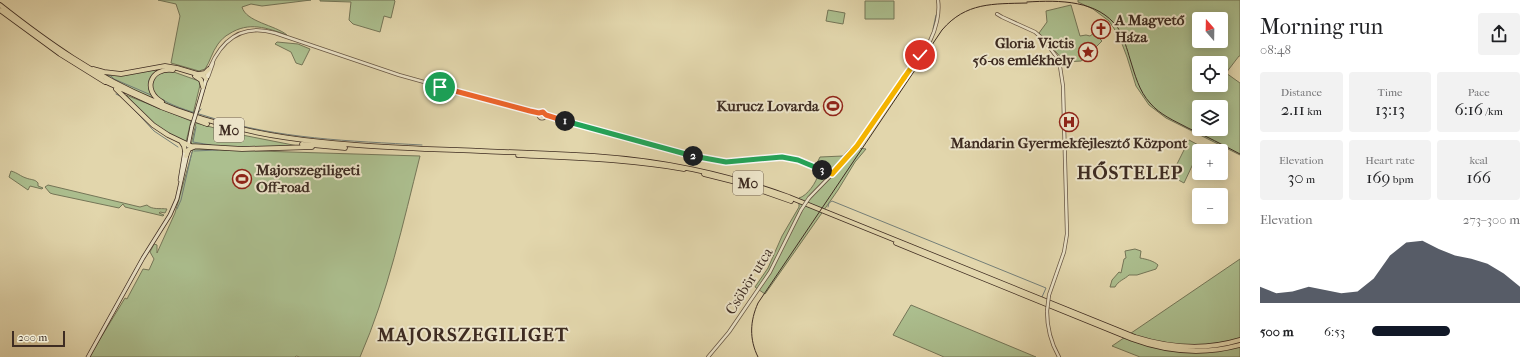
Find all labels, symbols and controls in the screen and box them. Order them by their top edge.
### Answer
place label: A Magvető Háza [1114,11,1185,46]
north arrow [1192,12,1228,48]
map controls [1192,12,1228,224]
button: share [1478,13,1520,55]
text: Morning run [1260,14,1383,40]
church icon: A Magvető Háza [1090,18,1112,40]
place label: Gloria Victis 56-os emlékhely [973,34,1075,69]
pin [903,38,937,72]
place icon: Gloria Victis 56-os emlékhely [1077,41,1099,63]
text: 08:48 [1260,42,1291,57]
icon: check [909,44,931,66]
button: locate [1192,56,1228,92]
pin [423,70,457,104]
icon: arrive [429,76,451,98]
text: Distance [1281,86,1322,99]
text: Time [1377,86,1402,99]
text: Pace [1468,86,1490,99]
sports icon: Kurucz Lovarda [822,95,844,117]
place label: Kurucz Lovarda [717,97,820,115]
text: 2.11 [1281,99,1305,119]
text: 13:13 [1375,99,1405,119]
text: 6:16 [1454,99,1483,119]
button: layers [1192,100,1228,136]
text: km [1305,105,1322,118]
text: /km [1483,105,1503,118]
pin: 1 [555,111,575,131]
hospital icon: Mandarin Gyermekfejlesztő Központ [1058,111,1080,133]
text: 1 [563,114,567,127]
road number: M0 [214,118,244,142]
place label: Mandarin Gyermekfejlesztő Központ [950,134,1188,152]
button: + [1192,144,1228,180]
pin: 2 [683,146,703,166]
text: 2 [690,149,696,162]
text: Elevation [1279,154,1324,167]
text: Heart rate [1365,154,1415,167]
text: kcal [1469,154,1488,167]
pin: 3 [812,160,832,180]
place label: Majorszegiligeti Off-road [255,161,361,196]
district label: HŐSTELEP [1077,161,1183,184]
text: 3 [820,163,824,176]
text: 30 [1287,167,1304,187]
text: 169 [1366,167,1390,187]
text: 166 [1466,167,1491,187]
sports icon: Majorszegiligeti Off-road [231,168,253,190]
road number: M0 [733,171,763,195]
text: m [1304,173,1315,186]
text: bpm [1390,173,1414,186]
button: − [1192,188,1228,224]
text: Elevation [1260,212,1313,227]
text: 273–300 m [1463,212,1520,227]
street label: Csöbör utca [721,243,777,318]
district label: MAJORSZEGILIGET [376,324,569,346]
text: 500 m [1260,324,1294,339]
text: 6:53 [1324,324,1345,339]
scale bar [12,329,65,348]
text: 200 m [18,331,47,344]

